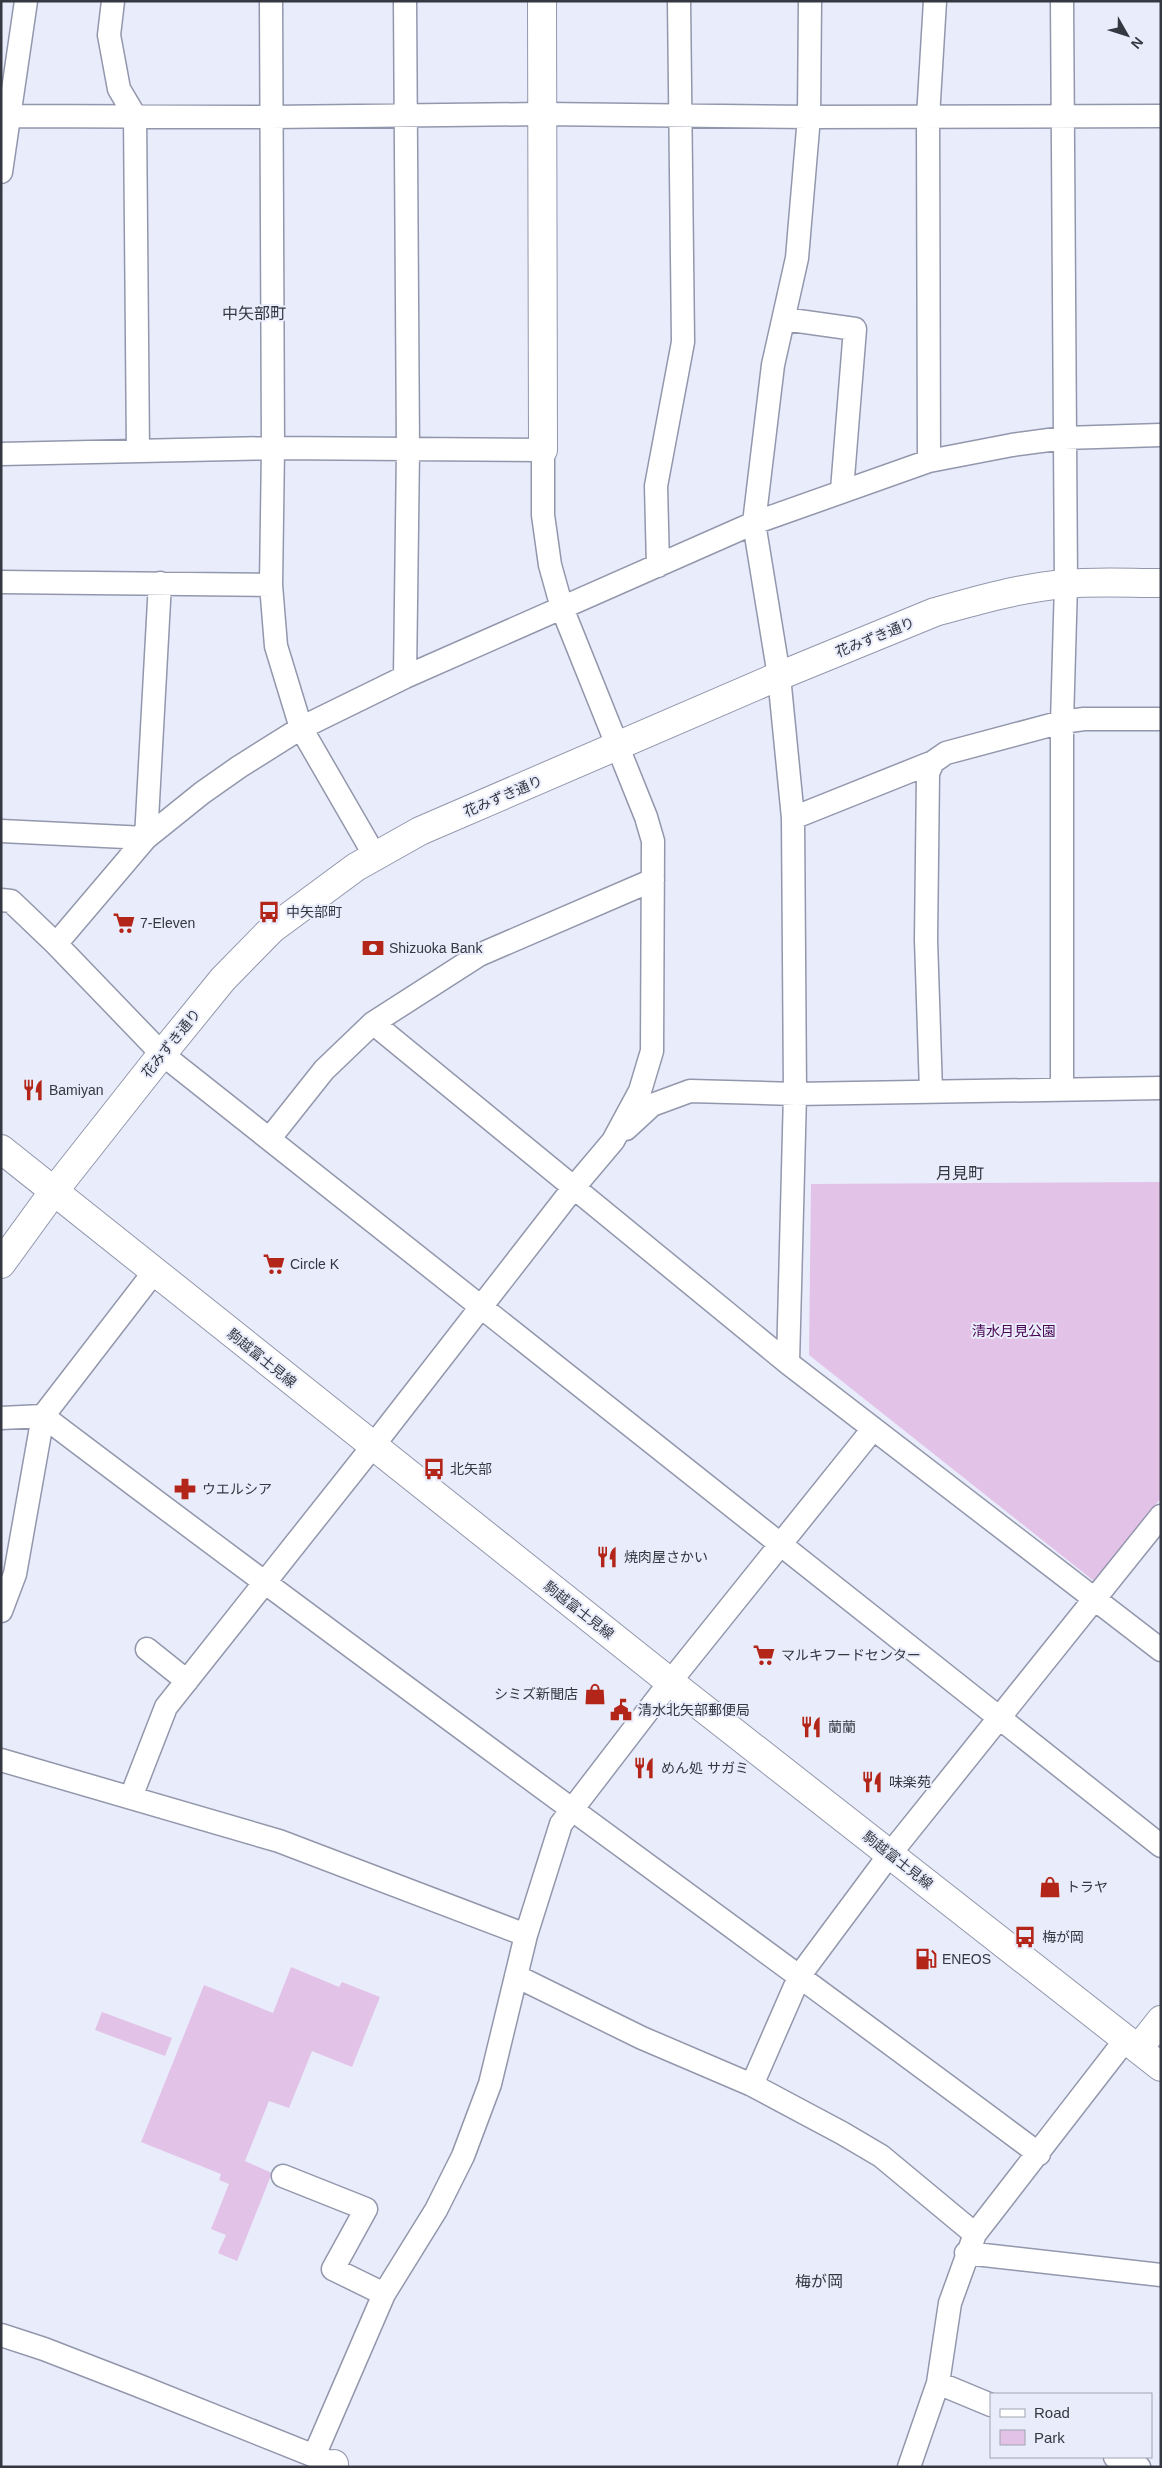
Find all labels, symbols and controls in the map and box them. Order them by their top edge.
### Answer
north arrow [1102,10,1152,60]
text: N [1128,34,1147,52]
district label: 中矢部町 [222,305,286,322]
street label: 花みずき通り [833,614,917,660]
street label: 花みずき通り [461,772,545,820]
bus stop icon: 中矢部町 [256,899,282,925]
place label: 中矢部町 [286,904,342,920]
supermarket icon: 7-Eleven [111,910,137,936]
place label: 7-Eleven [140,915,195,931]
bank icon: Shizuoka Bank [360,935,386,961]
place label: Shizuoka Bank [389,940,483,956]
street label: 花みずき通り [138,1005,204,1081]
restaurant icon: Bamiyan [20,1077,46,1103]
place label: Bamiyan [49,1082,103,1098]
district label: 月見町 [936,1165,984,1182]
supermarket icon: Circle K [261,1251,287,1277]
place label: Circle K [290,1256,340,1272]
park label: 清水月見公園 [972,1323,1056,1339]
street label: 駒越富士見線 [224,1325,300,1391]
bus stop icon: 北矢部 [421,1456,447,1482]
place label: 北矢部 [450,1461,492,1477]
pharmacy icon: ウエルシア [172,1476,198,1502]
place label: ウエルシア [202,1481,272,1497]
restaurant icon: 焼肉屋さかい [594,1544,620,1570]
place label: 焼肉屋さかい [624,1549,708,1565]
street label: 駒越富士見線 [541,1578,617,1642]
supermarket icon: マルキフードセンター [751,1642,777,1668]
place label: マルキフードセンター [781,1647,921,1663]
shop icon: シミズ新聞店 [582,1681,608,1707]
place label: シミズ新聞店 [494,1686,578,1702]
public building icon: 清水北矢部郵便局 [608,1697,634,1723]
place label: 清水北矢部郵便局 [638,1702,750,1718]
restaurant icon: 蘭蘭 [798,1714,824,1740]
place label: 蘭蘭 [828,1719,856,1735]
restaurant icon: めん処 サガミ [631,1755,657,1781]
place label: めん処 サガミ [661,1760,749,1776]
restaurant icon: 味楽苑 [859,1769,885,1795]
place label: 味楽苑 [889,1774,931,1790]
street label: 駒越富士見線 [860,1828,936,1892]
shop icon: トラヤ [1037,1874,1063,1900]
place label: トラヤ [1066,1879,1108,1895]
bus stop icon: 梅が岡 [1012,1924,1038,1950]
place label: 梅が岡 [1042,1929,1084,1945]
fuel station icon: ENEOS [913,1946,939,1972]
place label: ENEOS [942,1951,991,1967]
district label: 梅が岡 [795,2273,843,2290]
legend [990,2393,1152,2458]
text: Road [1034,2404,1070,2421]
text: Park [1034,2429,1065,2446]

